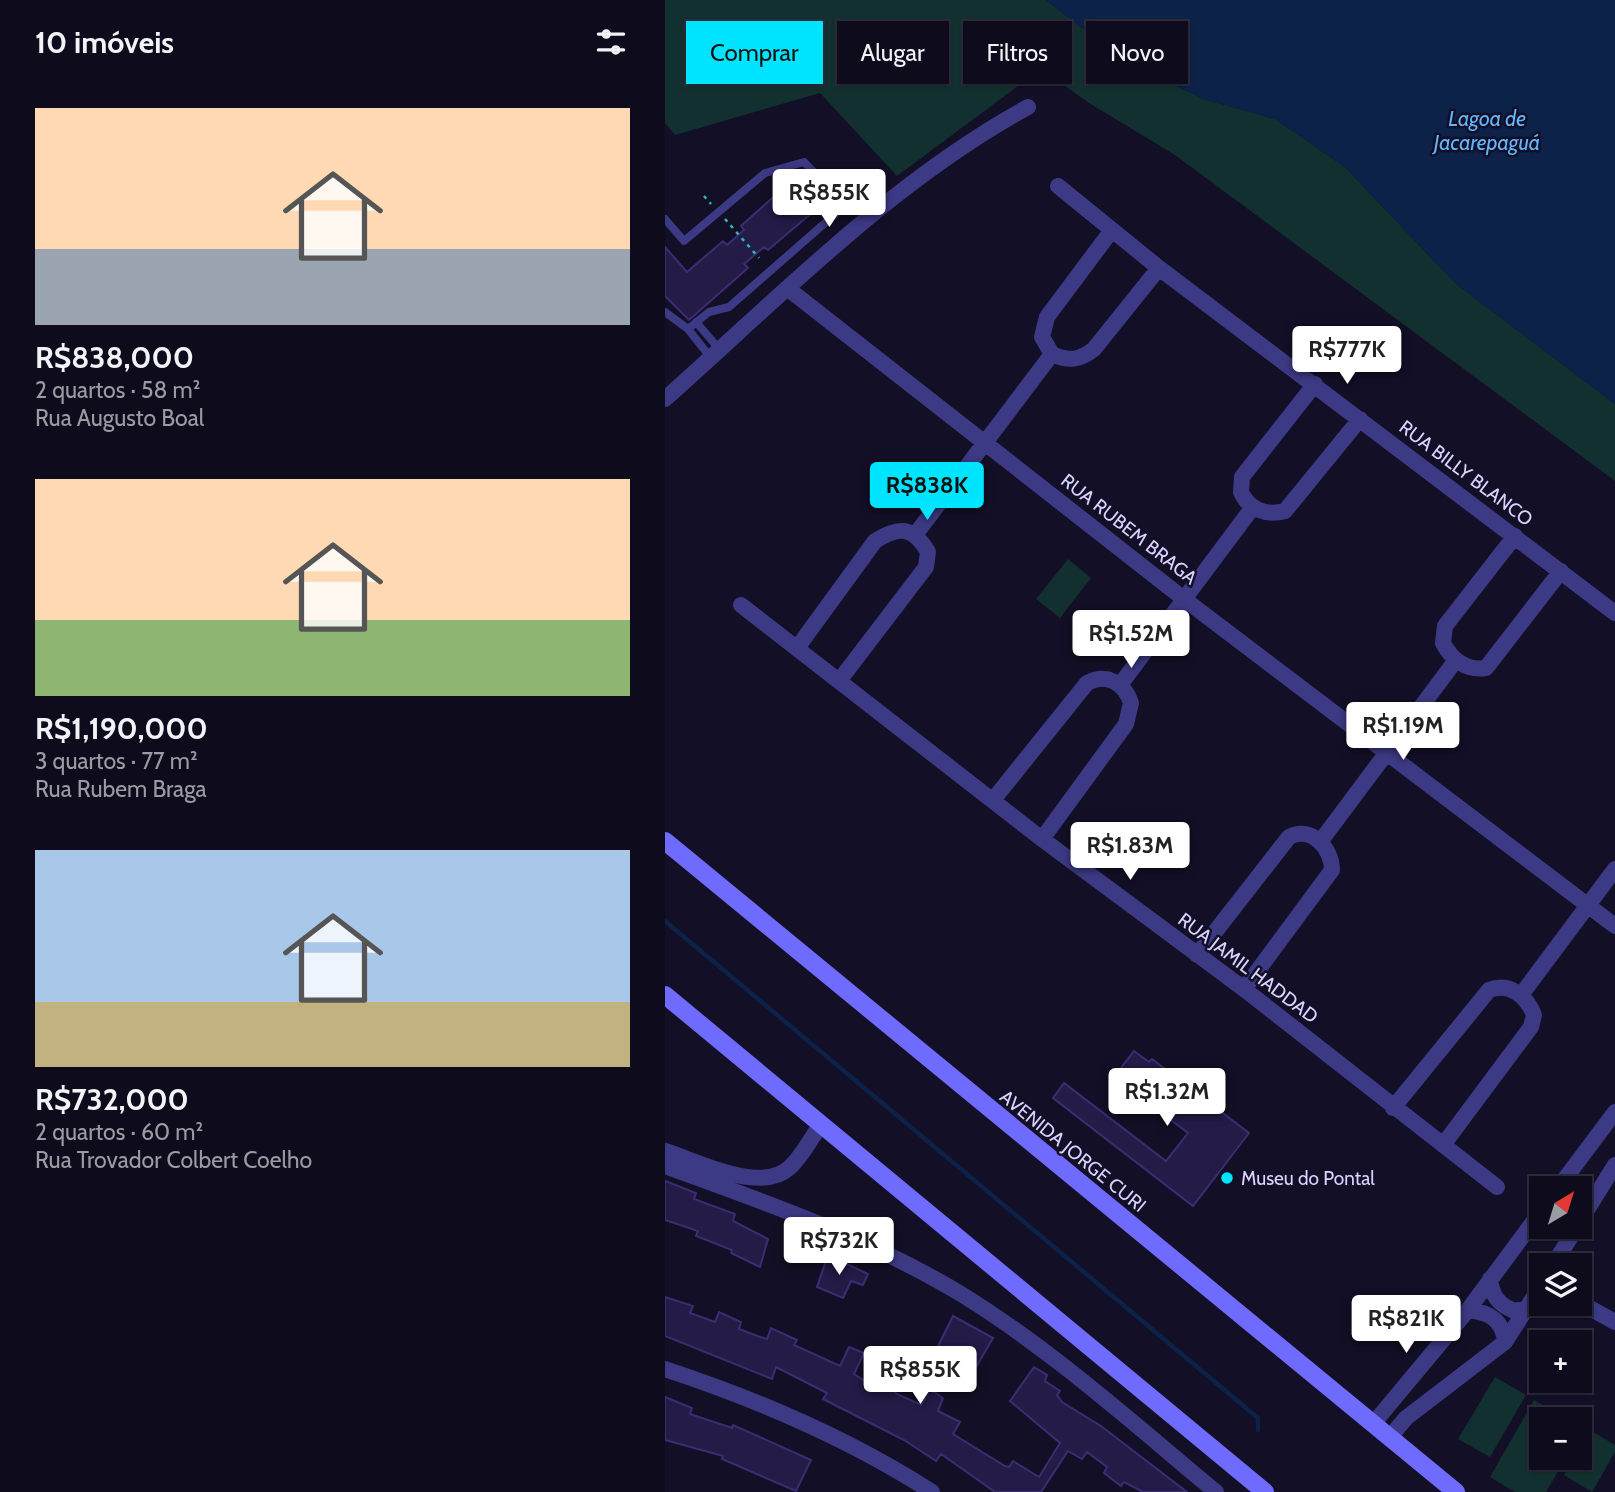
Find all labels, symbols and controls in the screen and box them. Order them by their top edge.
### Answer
chip: Comprar [686,21,823,84]
chip: Alugar [837,21,949,84]
chip: Filtros [963,21,1072,84]
chip: Novo [1086,21,1188,84]
icon: filters [592,23,630,61]
text: 10 imóveis [35,24,174,61]
water label: Lagoa de Jacarepaguá [1432,106,1540,155]
icon: home [270,153,396,279]
pin: R$855K [772,170,886,229]
text: R$855K [789,178,869,206]
pin: R$777K [1290,326,1404,386]
text: R$777K [1308,335,1386,363]
text: R$838,000 [35,339,194,376]
text: 2 quartos · 58 m² [35,376,200,404]
text: Rua Augusto Boal [35,404,204,432]
street label: RUA BILLY BLANCO [1395,415,1537,531]
pin: R$838K [870,462,984,522]
street label: RUA RUBEM BRAGA [1056,469,1202,589]
text: R$838K [886,471,968,499]
icon: home [270,524,396,650]
pin: R$1.52M [1066,610,1196,670]
text: R$1.52M [1088,619,1174,647]
pin: R$1.19M [1338,702,1468,762]
text: R$1,190,000 [35,710,208,747]
text: R$1.19M [1362,711,1444,739]
text: 3 quartos · 77 m² [35,747,198,775]
text: Rua Rubem Braga [35,775,207,803]
pin: R$1.83M [1065,822,1195,882]
text: R$1.83M [1087,831,1173,859]
icon: home [270,895,396,1021]
street label: RUA JAMIL HADDAD [1173,908,1323,1028]
pin: R$1.32M [1102,1068,1232,1128]
text: R$1.32M [1124,1077,1210,1105]
text: R$732,000 [35,1081,189,1118]
street label: AVENIDA JORGE CURI [995,1085,1151,1217]
text: 2 quartos · 60 m² [35,1118,203,1146]
text: Rua Trovador Colbert Coelho [35,1146,312,1174]
place label: Museu do Pontal [1241,1167,1375,1190]
marker: Museu do Pontal [1219,1170,1235,1186]
north arrow [1529,1176,1593,1239]
map controls [1529,1176,1592,1470]
pin: R$732K [782,1218,896,1277]
text: R$732K [800,1226,878,1254]
button: layers [1529,1253,1592,1316]
pin: R$821K [1349,1296,1463,1355]
text: R$821K [1368,1304,1444,1332]
button: + [1529,1330,1592,1393]
pin: R$855K [863,1346,977,1406]
text: R$855K [880,1355,960,1383]
button: − [1529,1407,1592,1470]

